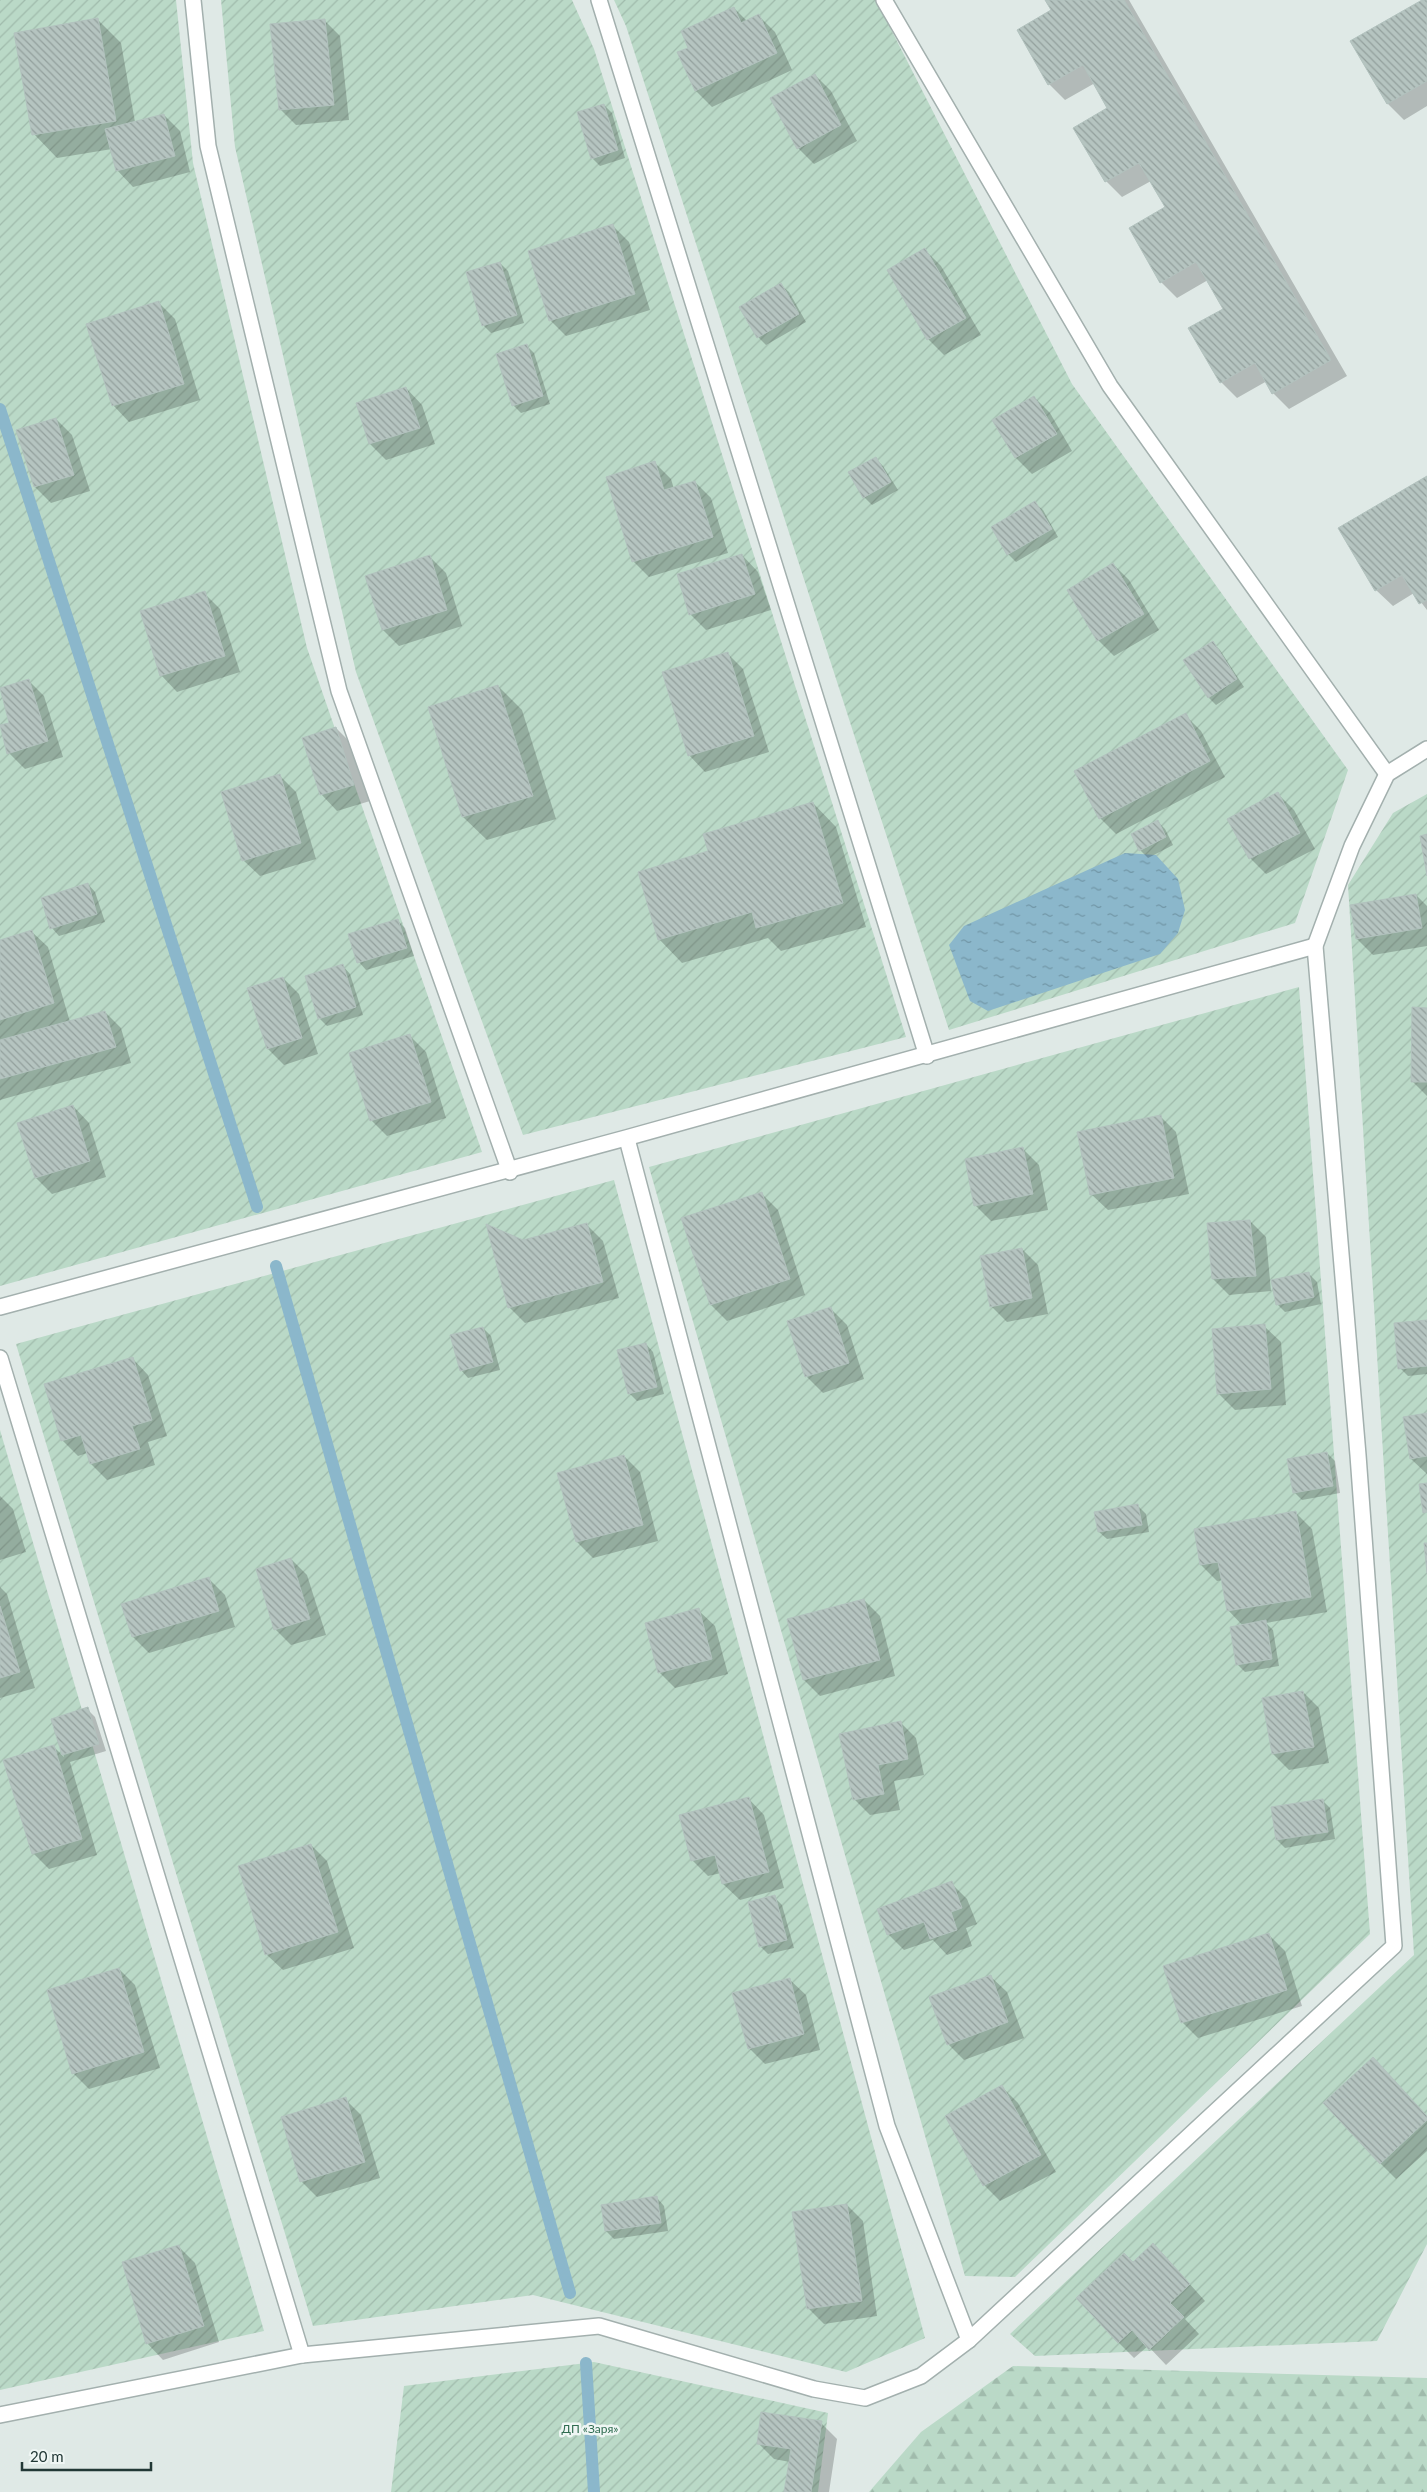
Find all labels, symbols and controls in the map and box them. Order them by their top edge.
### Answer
park label: ДП «Заря» [562,2421,619,2436]
scale bar [22,2440,151,2472]
text: 20 m [30,2447,64,2465]

